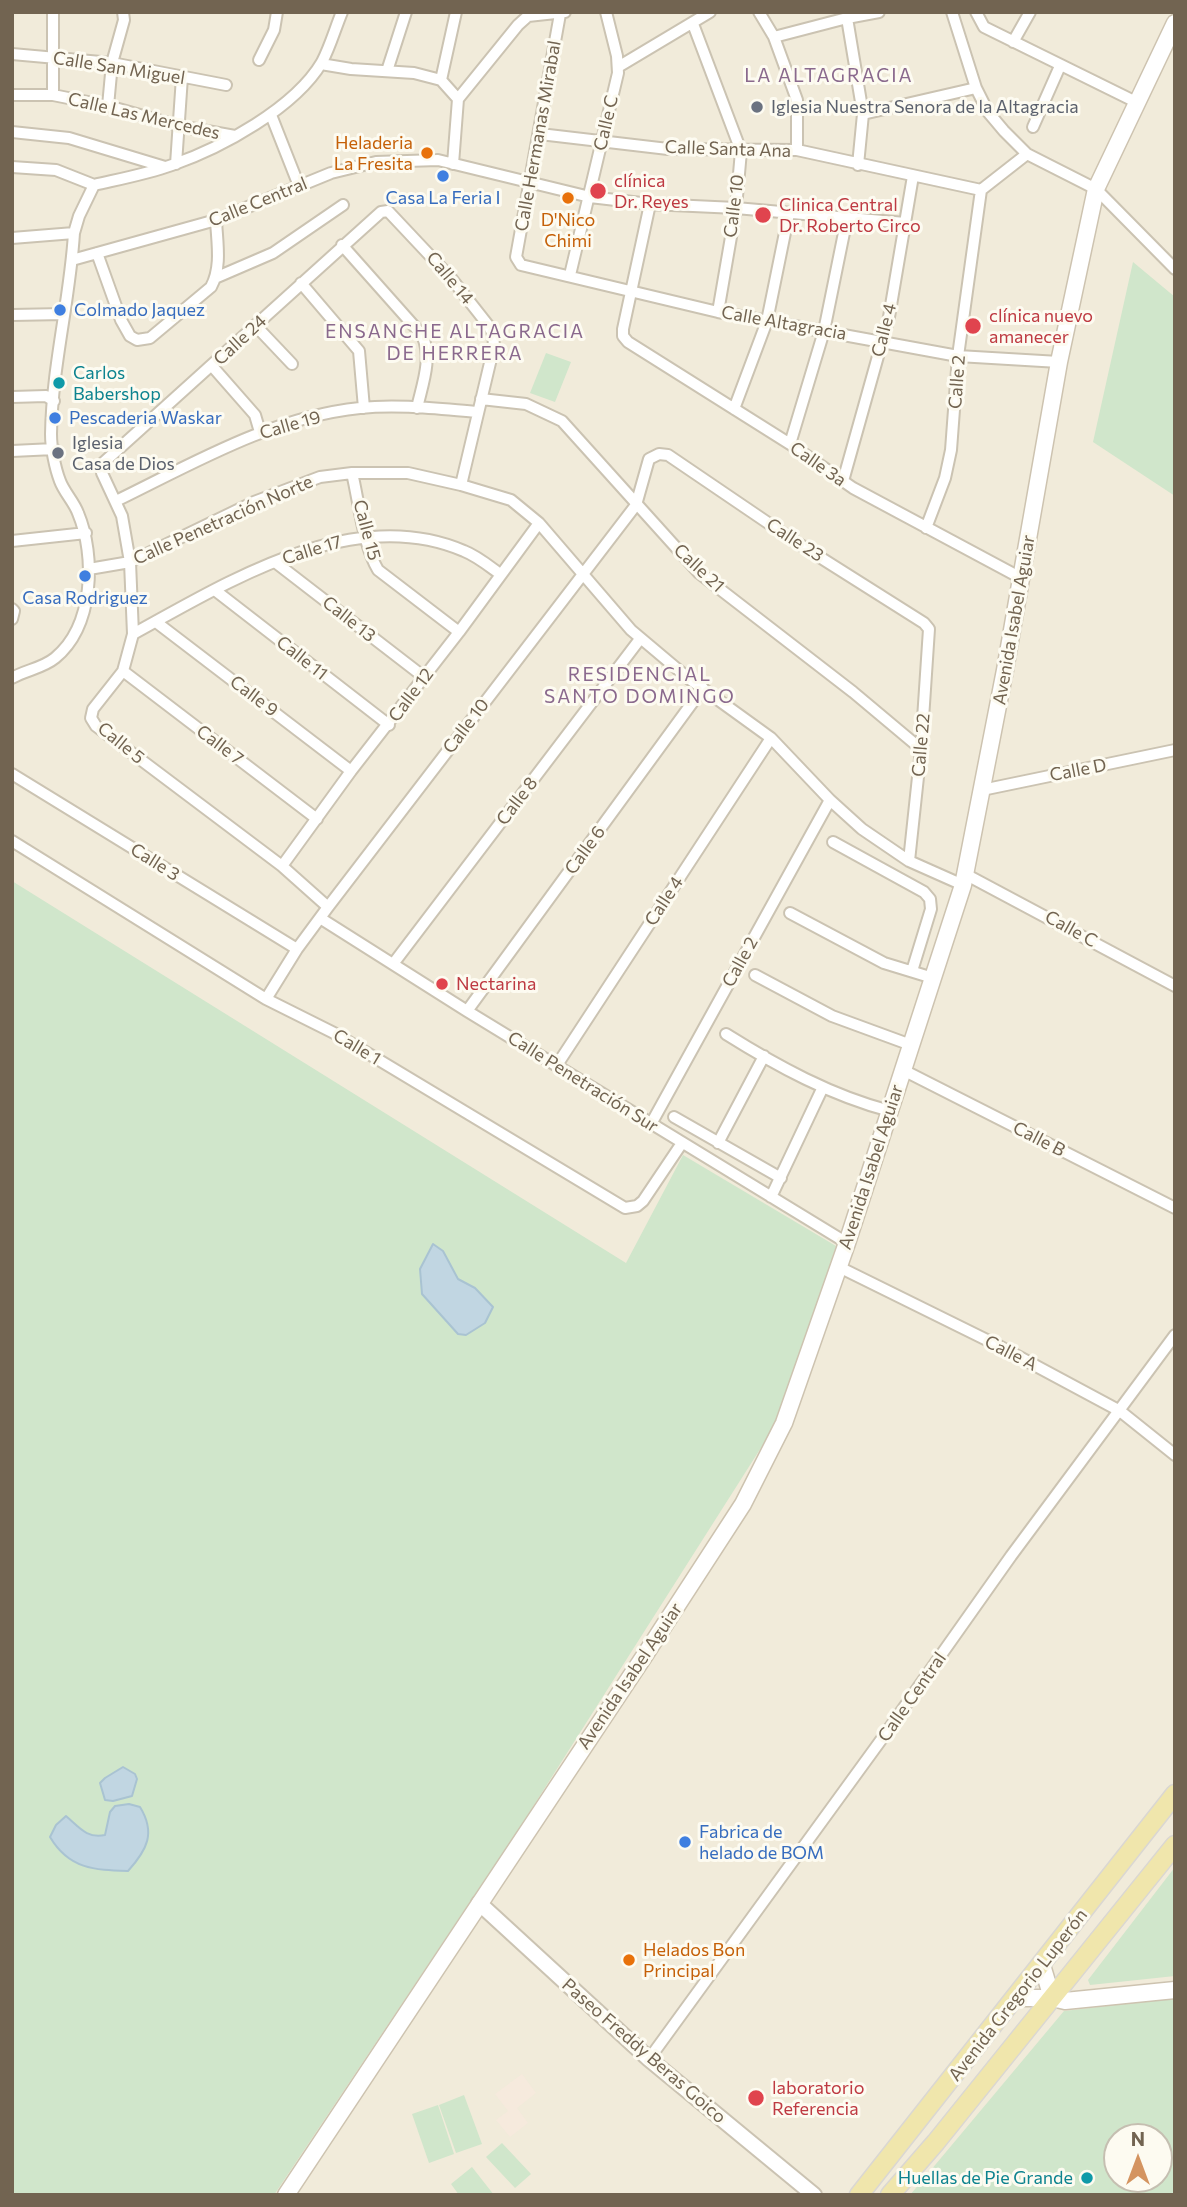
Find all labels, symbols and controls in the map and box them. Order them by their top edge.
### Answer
street label: Calle Hermanas Mirabal [511,39,565,233]
street label: Calle San Miguel [51,47,187,89]
district label: LA ALTAGRACIA [746,65,912,87]
street label: Calle Las Mercedes [66,88,222,144]
street label: Calle C [589,93,623,153]
place label: Iglesia Nuestra Senora de la Altagracia [771,96,1079,118]
marker: Iglesia Nuestra Senora de la Altagracia [749,99,765,115]
place label: Heladeria La Fresita [334,132,413,174]
street label: Calle Santa Ana [664,136,792,162]
marker: Heladeria La Fresita [419,145,435,161]
marker: Casa La Feria I [435,168,451,184]
place label: clínica Dr. Reyes [614,170,689,212]
street label: Calle Central [206,172,310,232]
street label: Calle 10 [719,173,749,239]
marker: clínica Dr. Reyes [588,181,608,201]
place label: Casa La Feria I [385,187,501,209]
marker: D'Nico Chimi [560,190,576,206]
place label: Clinica Central Dr. Roberto Circo [779,194,921,236]
marker: Clinica Central Dr. Roberto Circo [753,205,773,225]
place label: D'Nico Chimi [541,209,595,252]
street label: Calle 14 [422,247,478,309]
place label: Colmado Jaquez [74,299,205,321]
street label: Calle Altagracia [720,301,848,345]
street label: Calle 4 [867,301,901,359]
marker: Colmado Jaquez [52,302,68,318]
place label: clínica nuevo amanecer [989,305,1093,348]
street label: Calle 24 [209,310,271,370]
marker: clínica nuevo amanecer [963,316,983,336]
district label: ENSANCHE ALTAGRACIA DE HERRERA [327,321,583,365]
street label: Calle 2 [944,354,970,410]
place label: Carlos Babershop [73,362,161,404]
marker: Carlos Babershop [51,375,67,391]
street label: Calle 19 [257,406,323,444]
place label: Pescaderia Waskar [69,407,222,429]
marker: Pescaderia Waskar [47,410,63,426]
place label: Iglesia Casa de Dios [72,432,175,474]
street label: Calle 3a [786,437,850,491]
marker: Iglesia Casa de Dios [50,445,66,461]
street label: Calle Penetración Norte [130,471,316,569]
street label: Calle 15 [349,497,385,563]
street label: Calle 23 [762,513,828,567]
street label: Calle 17 [280,531,344,569]
street label: Avenida Isabel Aguiar [988,533,1040,707]
street label: Calle 21 [669,539,729,597]
marker: Casa Rodriguez [77,568,93,584]
place label: Casa Rodriguez [22,587,148,609]
street label: Calle 13 [318,591,380,647]
street label: Calle 11 [272,631,332,685]
street label: Calle 12 [384,664,438,726]
district label: RESIDENCIAL SANTO DOMINGO [546,664,734,708]
street label: Calle 9 [226,671,282,721]
street label: Calle 10 [438,694,494,758]
street label: Calle 22 [907,712,935,778]
street label: Calle 5 [93,718,149,768]
street label: Calle 7 [192,720,248,770]
street label: Calle D [1048,754,1108,786]
street label: Calle 8 [492,773,542,829]
street label: Calle 6 [560,822,610,878]
street label: Calle 3 [126,839,184,885]
street label: Calle 4 [640,872,688,930]
street label: Calle C [1041,906,1101,952]
street label: Calle 2 [718,933,762,991]
place label: Nectarina [456,973,536,995]
marker: Nectarina [434,976,450,992]
street label: Calle 1 [329,1024,385,1070]
street label: Calle Penetración Sur [504,1027,662,1137]
street label: Avenida Isabel Aguiar [834,1082,908,1252]
street label: Calle B [1009,1117,1069,1161]
street label: Calle A [981,1331,1041,1375]
street label: Avenida Isabel Aguiar [573,1599,687,1753]
street label: Calle Central [873,1648,951,1746]
place label: Fabrica de helado de BOM [699,1821,824,1864]
marker: Fabrica de helado de BOM [677,1834,693,1850]
street label: Avenida Gregorio Luperón [944,1905,1092,2085]
place label: Helados Bon Principal [643,1939,745,1982]
marker: Helados Bon Principal [621,1952,637,1968]
street label: Paseo Freddy Beras Goico [558,1974,730,2128]
place label: laboratorio Referencia [772,2077,864,2120]
marker: laboratorio Referencia [746,2088,766,2108]
north arrow [1103,2123,1173,2193]
text: N [1131,2127,1145,2150]
place label: Huellas de Pie Grande [898,2167,1073,2189]
marker: Huellas de Pie Grande [1079,2170,1095,2186]

